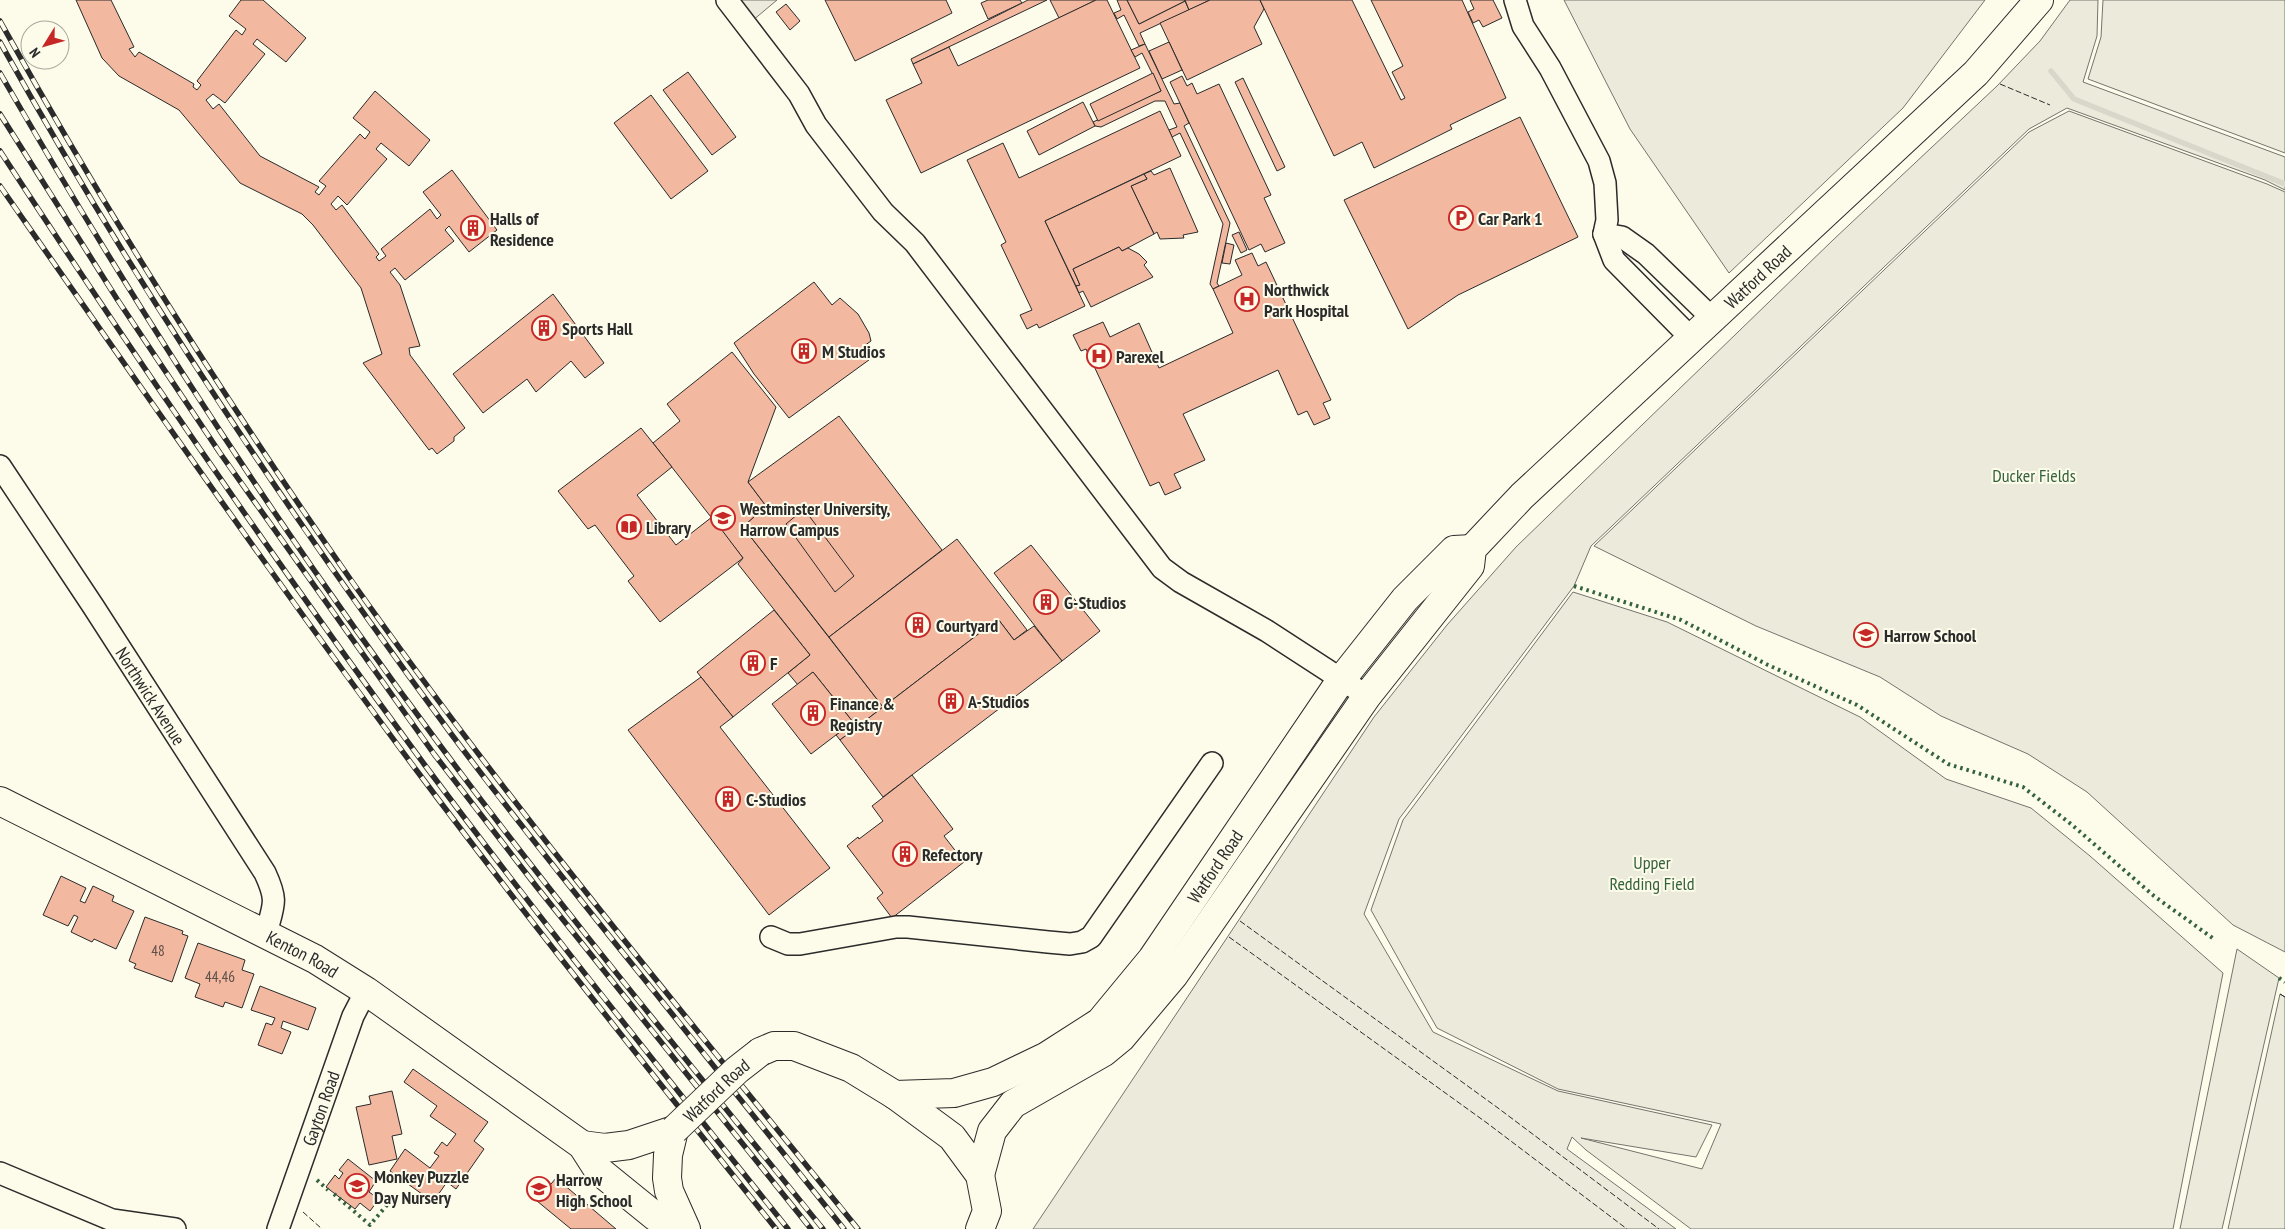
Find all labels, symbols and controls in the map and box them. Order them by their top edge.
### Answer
north arrow [20,20,70,70]
text: N [25,44,44,61]
parking icon: Car Park 1 [1448,205,1474,231]
place label: Halls of Residence [490,207,554,251]
place label: Car Park 1 [1478,207,1543,230]
building icon: Halls of Residence [460,215,486,241]
street label: Watford Road [1719,240,1796,313]
place label: Northwick Park Hospital [1264,278,1349,322]
hospital icon: Northwick Park Hospital [1234,286,1260,312]
building icon: Sports Hall [531,315,557,341]
place label: Sports Hall [562,317,633,340]
building icon: M Studios [791,338,817,364]
place label: M Studios [822,340,885,363]
hospital icon: Parexel [1086,343,1112,369]
place label: Parexel [1116,345,1165,368]
park label: Ducker Fields [1992,464,2076,487]
place label: Westminster University, Harrow Campus [739,497,890,541]
school or university icon: Westminster University, Harrow Campus [710,505,736,531]
library icon: Library [616,514,642,540]
place label: Library [646,516,692,539]
building icon: G-Studios [1033,589,1059,615]
place label: G-Studios [1064,591,1126,614]
building icon: Courtyard [905,612,931,638]
place label: Courtyard [936,614,998,637]
school or university icon: Harrow School [1853,622,1879,648]
place label: Harrow School [1884,624,1977,647]
street label: Northwick Avenue [111,643,191,749]
building icon: F [740,650,766,676]
place label: F [770,652,778,675]
building icon: A-Studios [938,688,964,714]
place label: A-Studios [967,690,1029,713]
place label: Finance & Registry [830,692,895,736]
building icon: Finance & Registry [800,700,826,726]
building icon: C-Studios [715,786,741,812]
place label: C-Studios [746,788,806,811]
street label: Watford Road [1182,826,1248,907]
building icon: Refectory [892,841,918,867]
place label: Refectory [922,843,983,866]
park label: Upper Redding Field [1609,851,1695,895]
street label: Kenton Road [263,925,343,983]
house number: 48 [151,941,165,960]
house number: 44,46 [205,967,235,986]
street label: Watford Road [678,1053,754,1127]
street label: Gayton Road [297,1068,344,1149]
place label: Monkey Puzzle Day Nursery [374,1165,469,1209]
place label: Harrow High School [556,1168,633,1212]
school or university icon: Monkey Puzzle Day Nursery [344,1173,370,1199]
school or university icon: Harrow High School [526,1176,552,1202]

